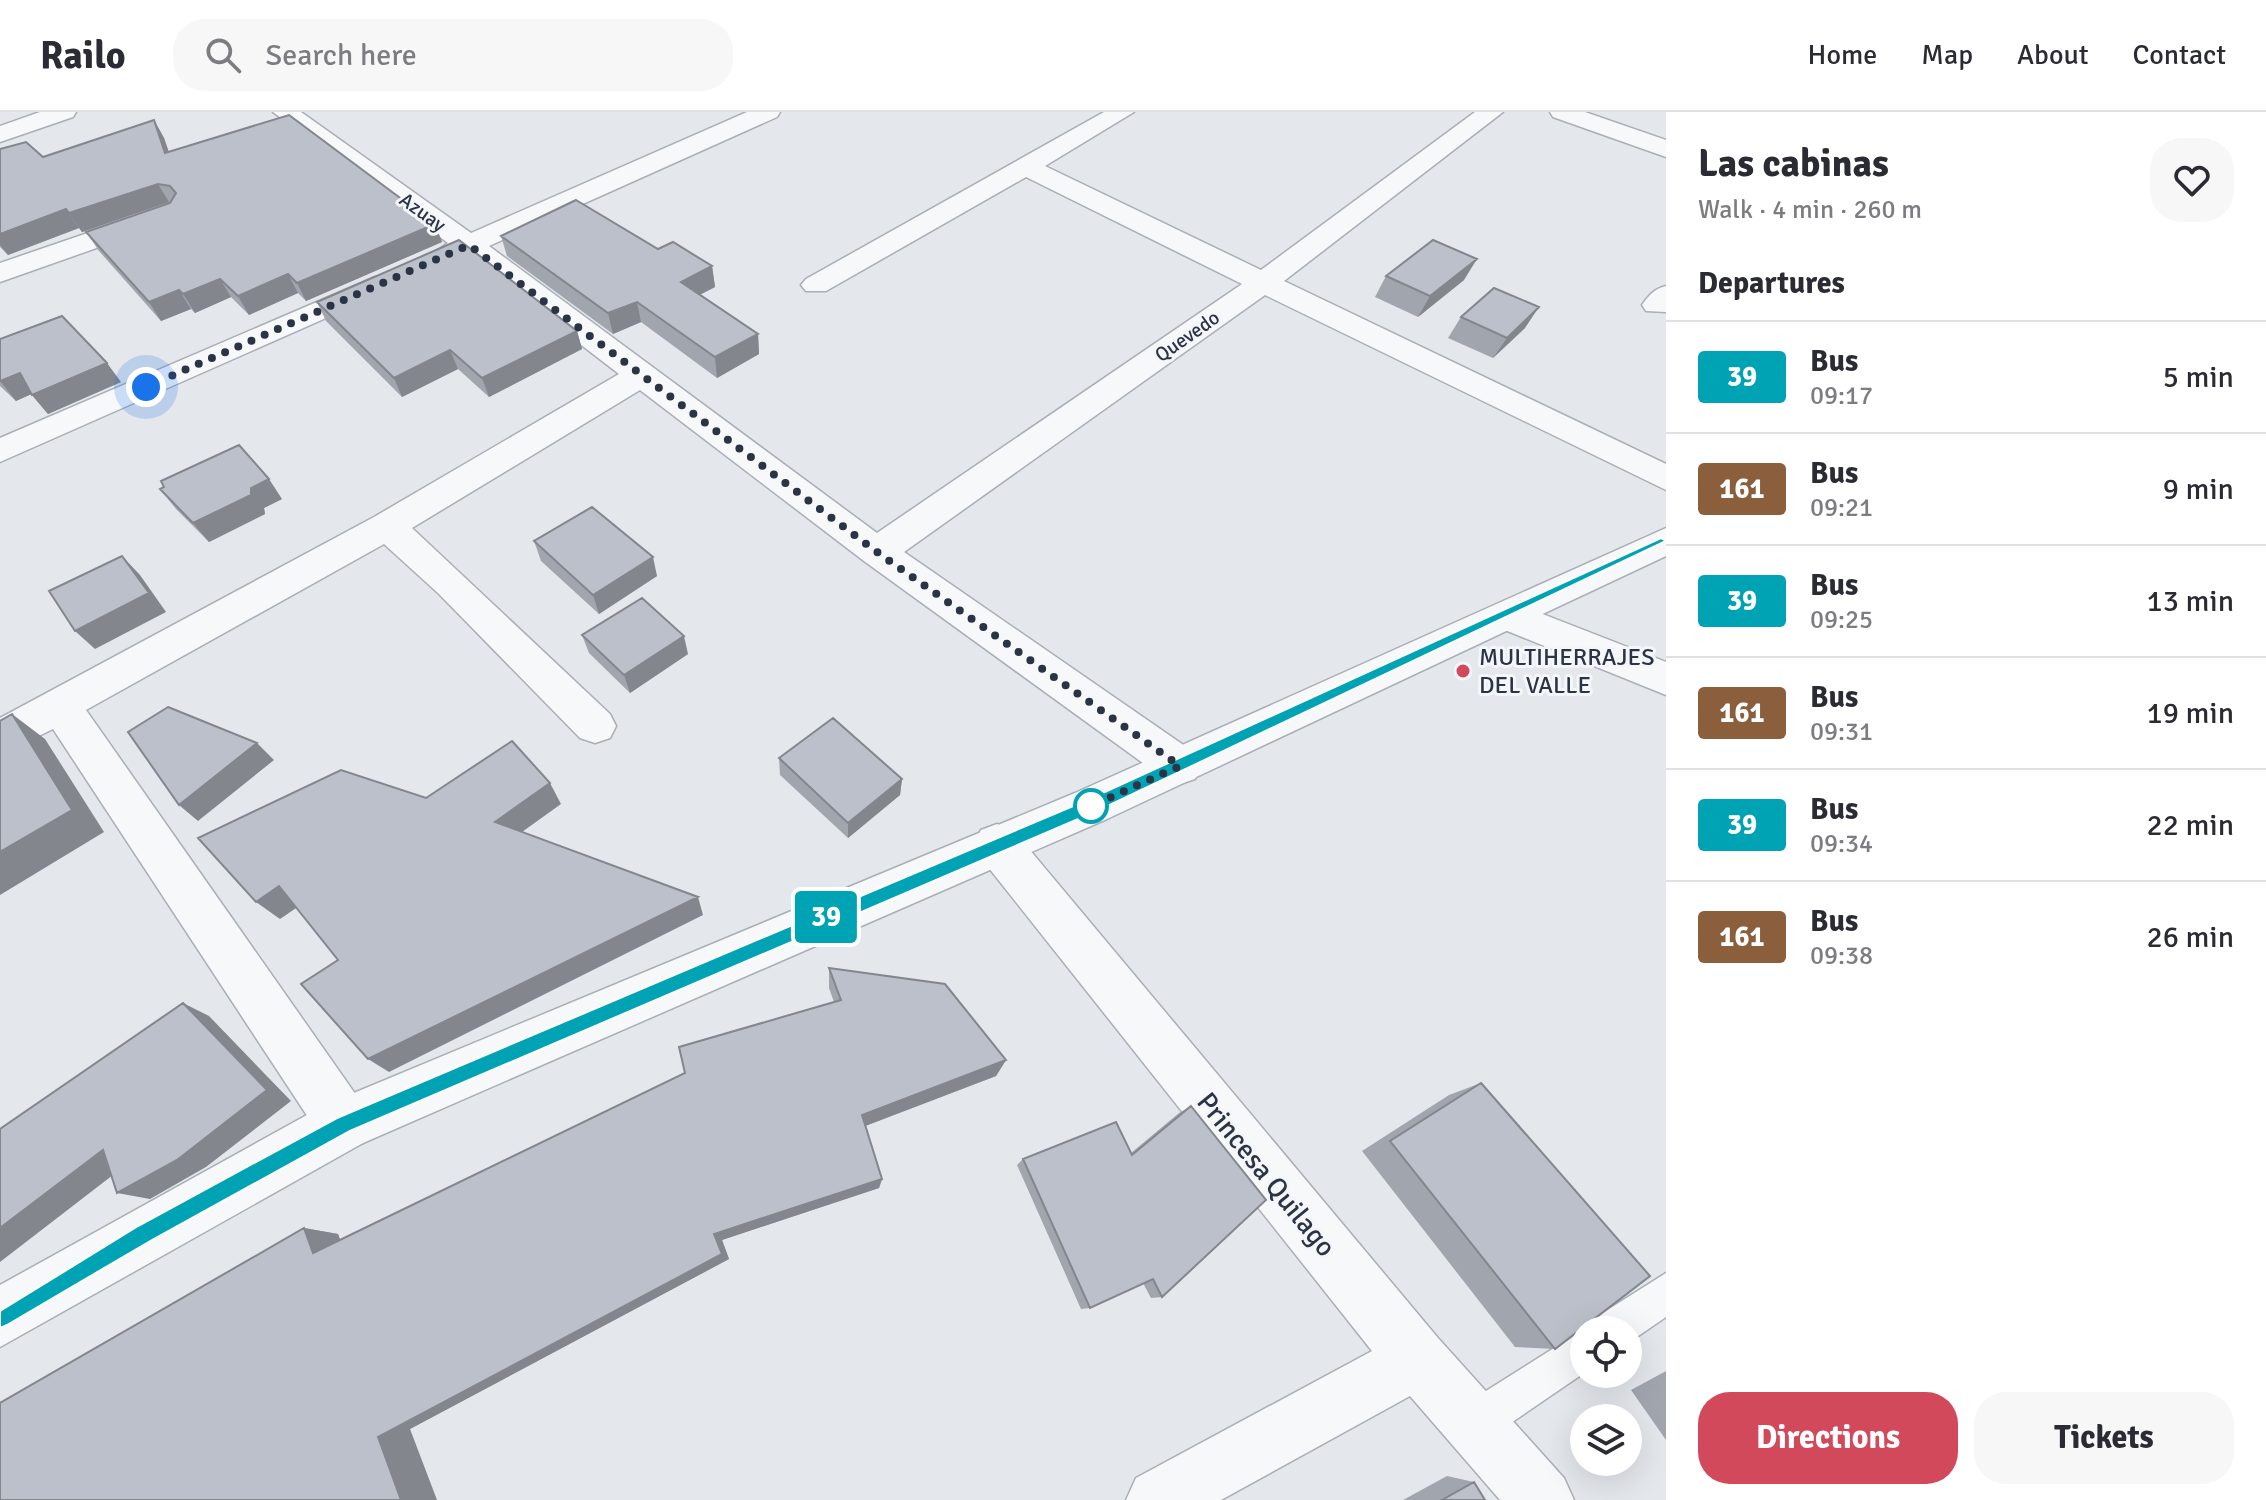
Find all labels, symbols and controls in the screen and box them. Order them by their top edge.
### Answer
search box [173,19,733,91]
text: Railo [40,32,125,79]
icon: search [201,33,245,77]
text: Search here [265,37,417,74]
text: Home [1808,38,1877,72]
text: Map [1921,38,1973,72]
text: About [2017,38,2089,72]
text: Contact [2133,38,2226,72]
button: heart [2150,138,2234,222]
text: Las cabinas [1698,140,1889,187]
street label: Azuay [395,187,451,238]
text: Walk · 4 min · 260 m [1698,194,1922,226]
text: Departures [1698,265,1845,302]
street label: Quevedo [1150,305,1225,368]
text: Bus [1810,343,1858,380]
text: 5 min [2163,359,2234,396]
text: 39 [1727,360,1757,394]
your location [126,367,166,407]
text: 09:17 [1810,380,1873,412]
text: Bus [1810,455,1858,492]
text: 9 min [2163,471,2234,508]
text: 161 [1719,472,1765,506]
text: 09:21 [1810,492,1873,524]
text: Bus [1810,567,1858,604]
text: 13 min [2147,583,2234,620]
text: 39 [1727,584,1757,618]
text: 09:25 [1810,604,1873,636]
place label: MULTIHERRAJES DEL VALLE [1479,642,1655,700]
marker: MULTIHERRAJES DEL VALLE [1454,662,1472,680]
text: Bus [1810,679,1858,716]
text: 19 min [2147,695,2234,732]
text: 161 [1719,696,1765,730]
text: 09:31 [1810,716,1873,748]
unlabelled marker [1074,789,1108,823]
text: Bus [1810,791,1858,828]
text: 22 min [2147,807,2234,844]
text: 39 [1727,808,1757,842]
text: 09:34 [1810,828,1873,860]
line badge: 39 [790,891,862,943]
text: 39 [811,900,841,934]
text: Bus [1810,903,1858,940]
text: 26 min [2147,919,2234,956]
text: 161 [1719,920,1765,954]
text: 09:38 [1810,940,1873,972]
street label: Princesa Quilago [1190,1086,1343,1264]
map controls [1570,1316,1642,1476]
button: locate [1570,1316,1642,1388]
button: Directions [1698,1392,1958,1484]
button: Tickets [1974,1392,2234,1484]
button: layers [1570,1404,1642,1476]

